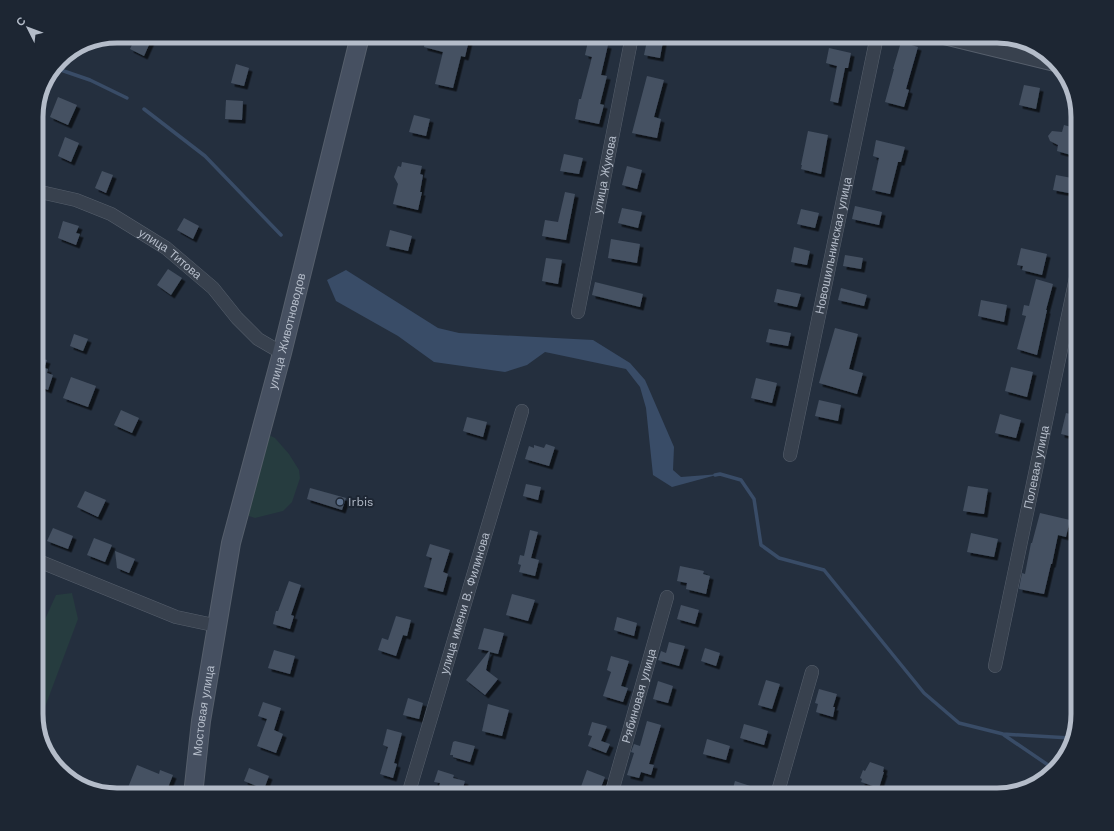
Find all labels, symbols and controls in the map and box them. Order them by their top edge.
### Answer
north arrow [8,8,48,48]
text: С [13,14,28,29]
street label: улица Жукова [590,134,619,215]
street label: Новошильнинская улица [812,175,855,315]
street label: улица Титова [136,226,205,282]
street label: улица Животноводов [266,272,308,391]
street label: Полевая улица [1021,424,1052,510]
place label: Irbis [348,495,373,509]
marker: Irbis [335,497,345,507]
street label: улица имени В. Филинова [437,530,493,676]
street label: Рябиновая улица [619,647,659,745]
street label: Мостовая улица [190,664,217,757]

